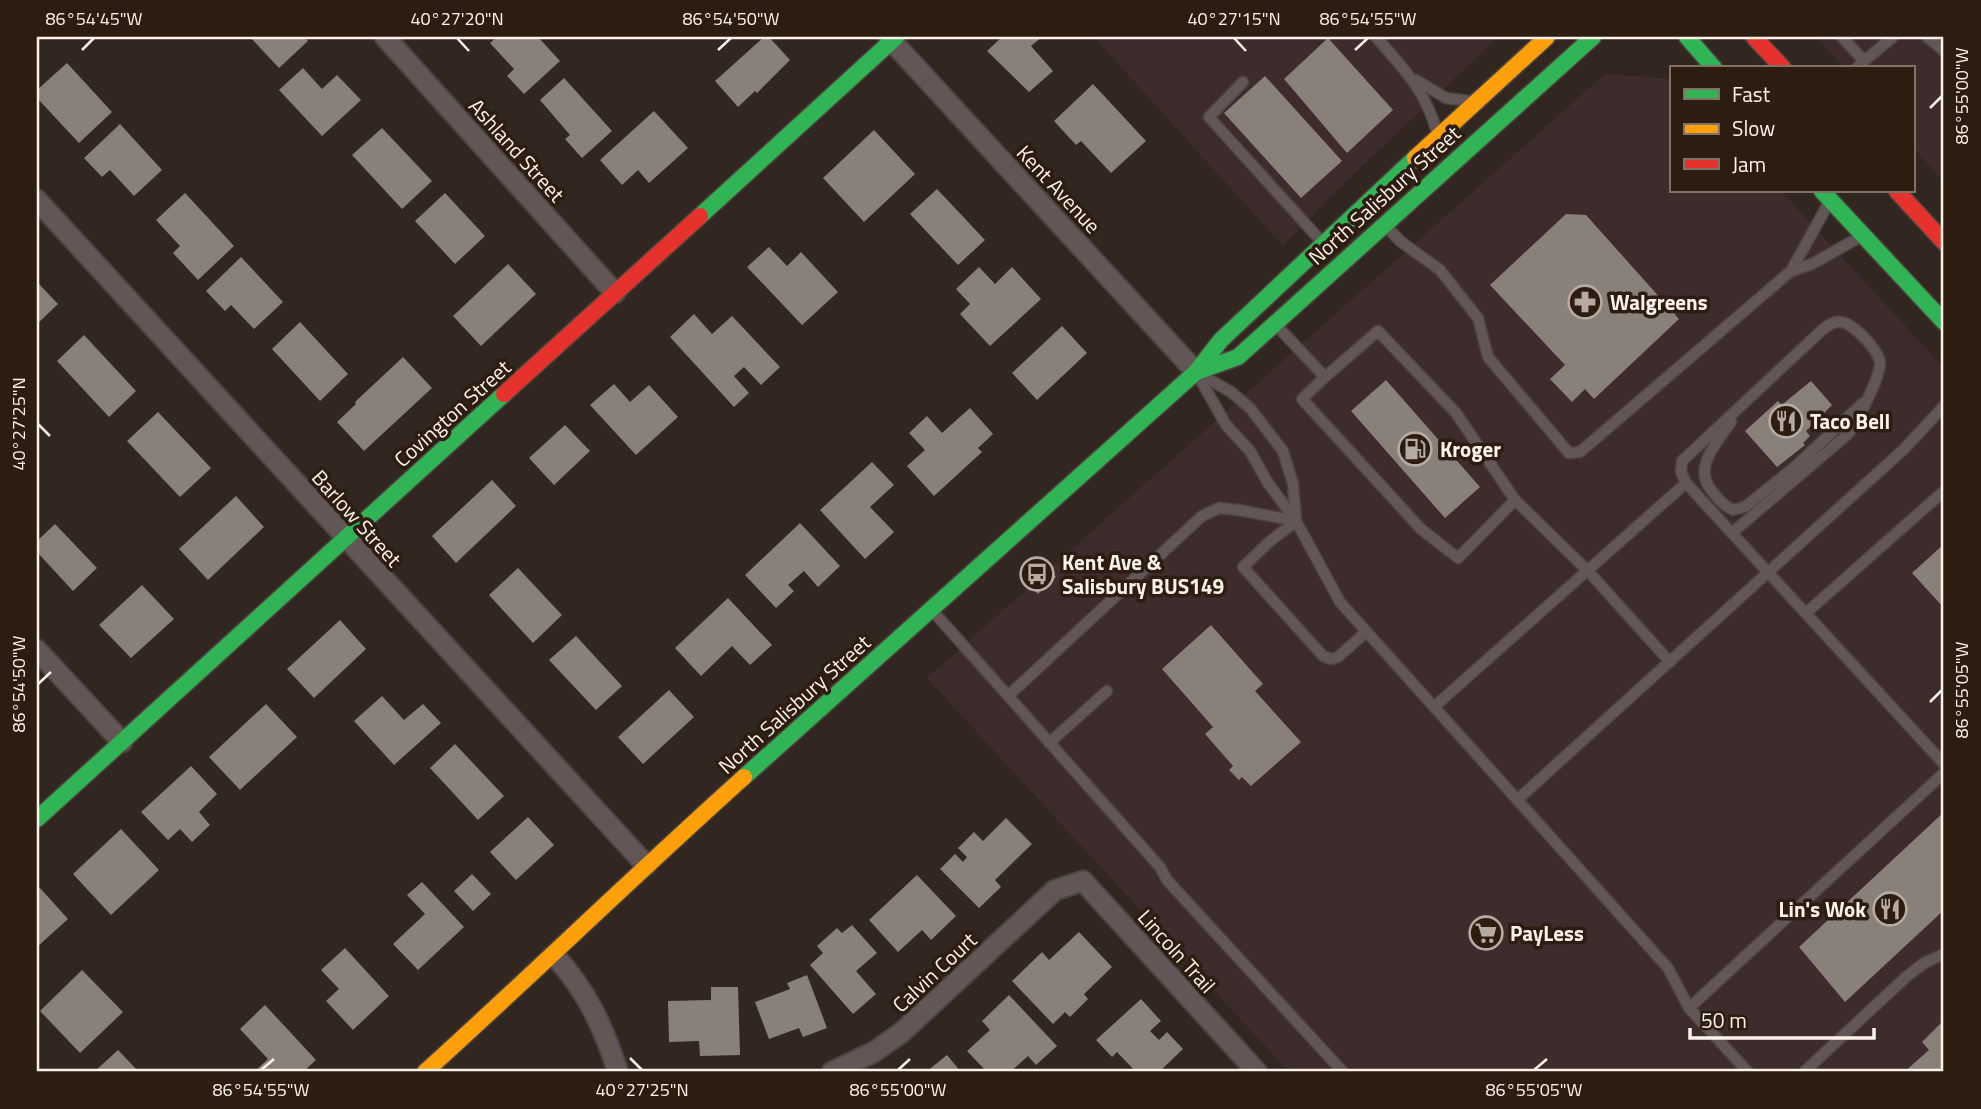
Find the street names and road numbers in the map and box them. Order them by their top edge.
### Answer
street label: Ashland Street [462,91,573,210]
street label: North Salisbury Street [1301,117,1468,272]
street label: Kent Avenue [1009,137,1109,241]
street label: Covington Street [387,351,518,474]
street label: Barlow Street [305,462,410,574]
street label: North Salisbury Street [711,626,878,781]
street label: Lincoln Trail [1131,902,1223,1000]
street label: Calvin Court [885,924,984,1020]

